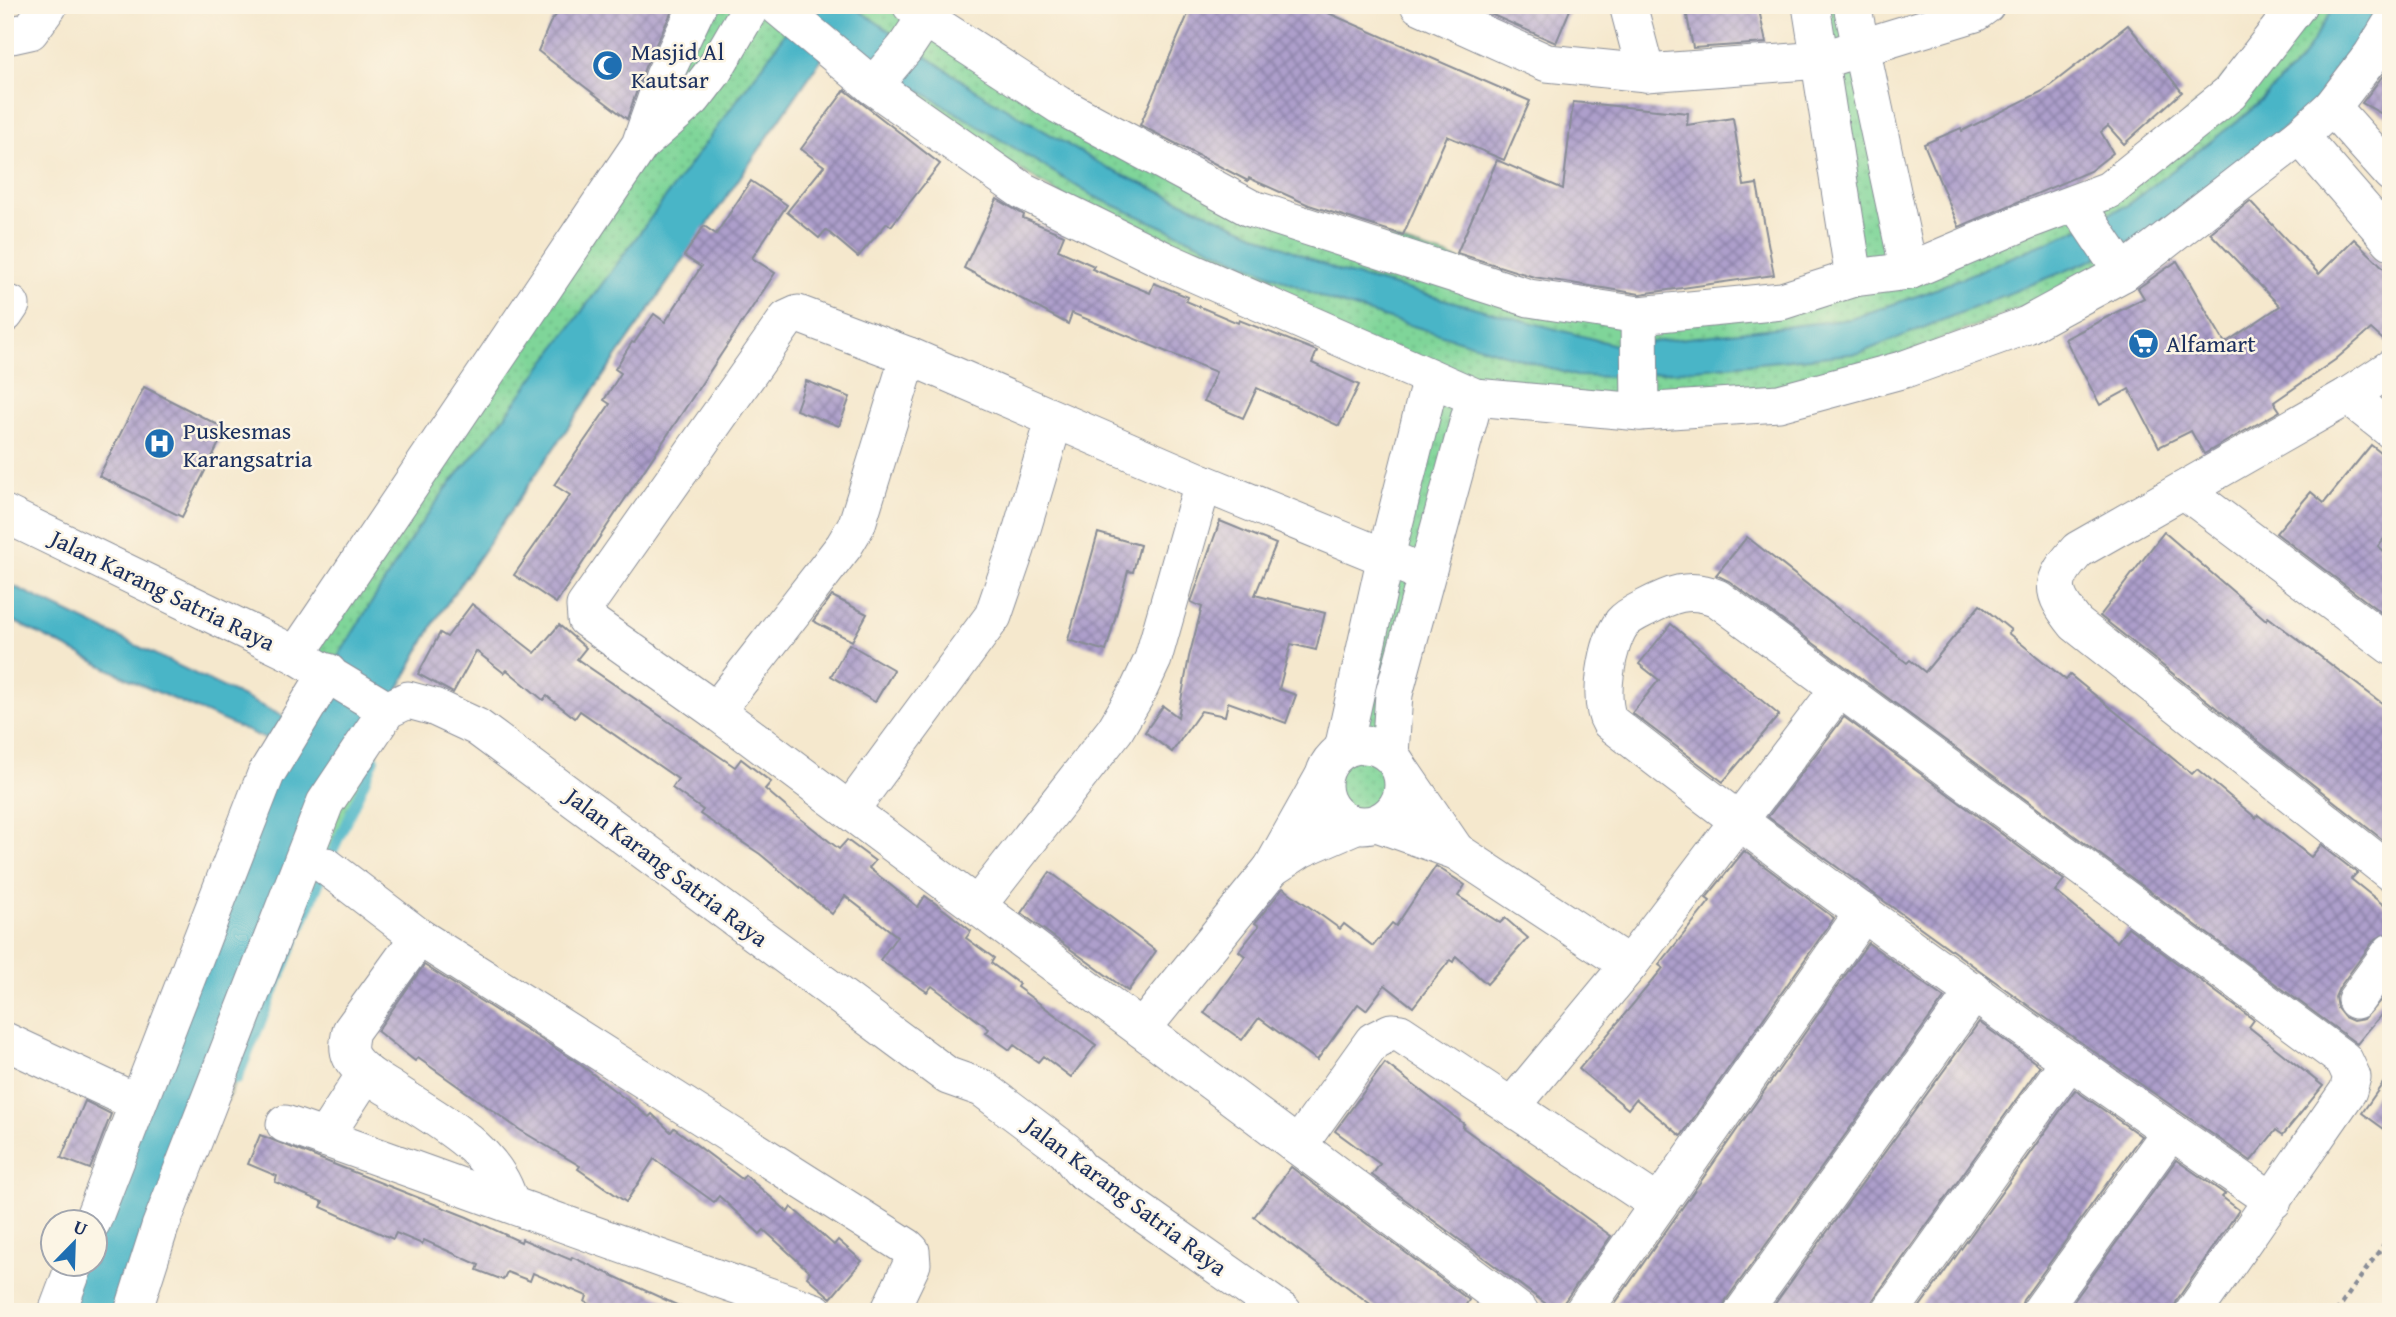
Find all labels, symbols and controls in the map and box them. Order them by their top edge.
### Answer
place label: Masjid Al Kautsar [631,34,724,97]
mosque icon: Masjid Al Kautsar [591,48,625,82]
supermarket icon: Alfamart [2126,326,2160,360]
place label: Alfamart [2166,326,2256,361]
place label: Puskesmas Karangsatria [183,413,313,476]
hospital icon: Puskesmas Karangsatria [143,427,177,461]
street label: Jalan Karang Satria Raya [42,519,282,660]
street label: Jalan Karang Satria Raya [556,777,776,955]
street label: Jalan Karang Satria Raya [1015,1106,1235,1284]
north arrow [38,1208,108,1278]
text: U [69,1212,92,1243]

